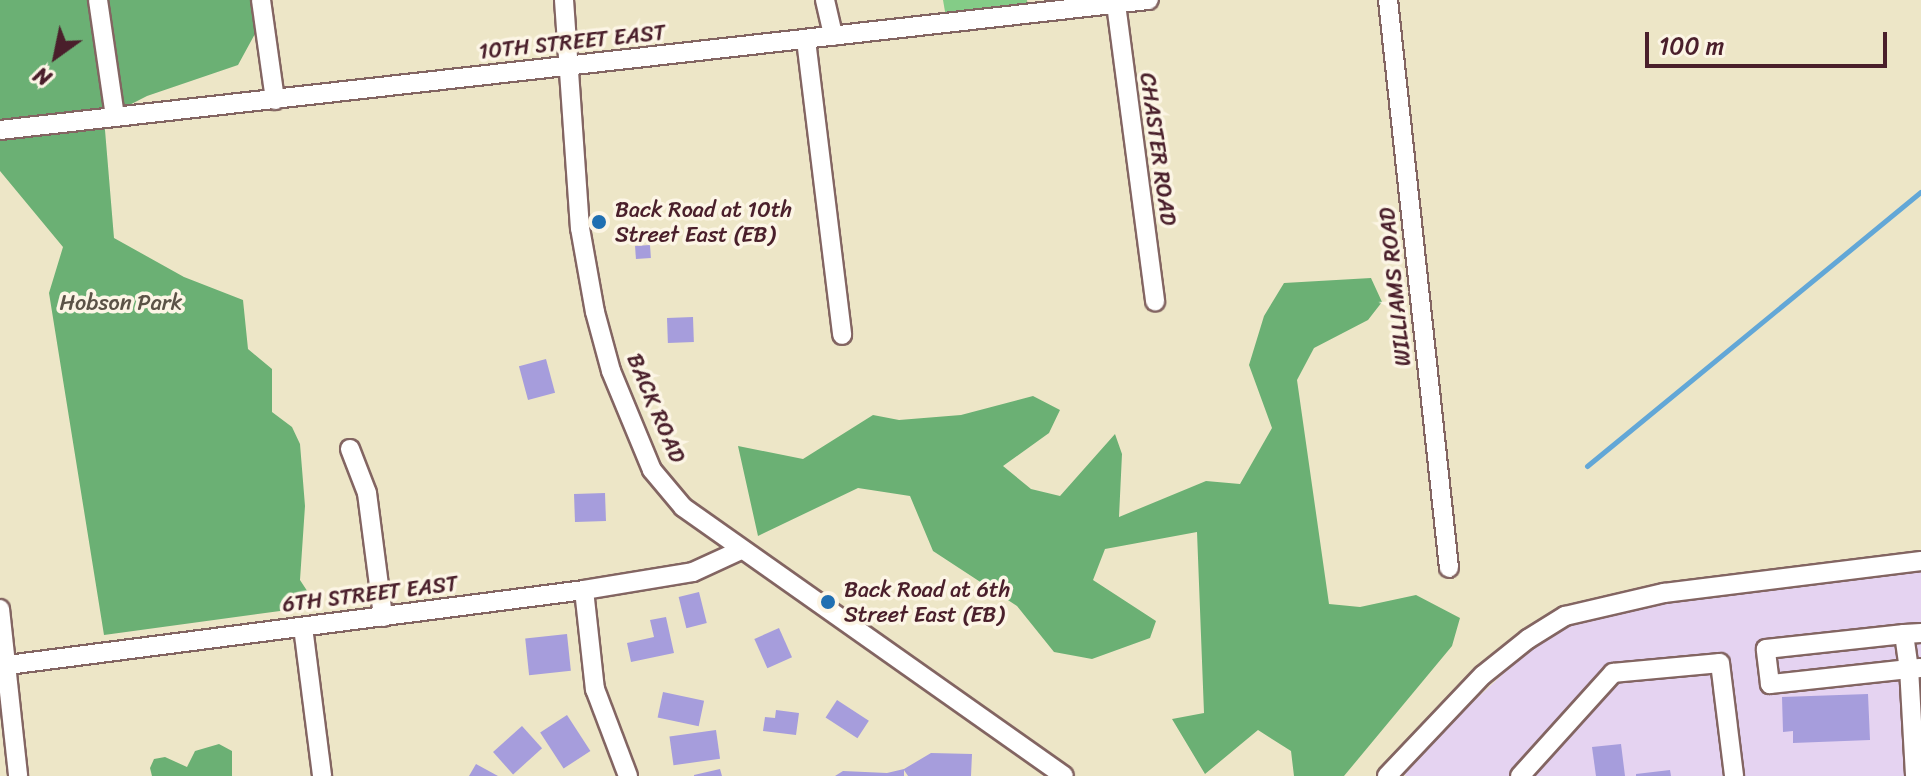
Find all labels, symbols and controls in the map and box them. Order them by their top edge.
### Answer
north arrow [16,16,96,96]
scale bar [1649,16,1891,66]
street label: 10TH STREET EAST [476,19,668,65]
text: 100 m [1659,25,1724,67]
text: N [26,56,60,97]
street label: CHASTER ROAD [1134,71,1182,227]
place label: Back Road at 10th Street East (EB) [615,196,792,248]
street label: WILLIAMS ROAD [1374,206,1416,368]
marker: Back Road at 10th Street East (EB) [590,213,608,231]
park label: Hobson Park [60,290,182,316]
street label: BACK ROAD [621,349,691,467]
street label: 6TH STREET EAST [280,570,460,618]
place label: Back Road at 6th Street East (EB) [844,576,1010,628]
marker: Back Road at 6th Street East (EB) [819,593,837,611]

